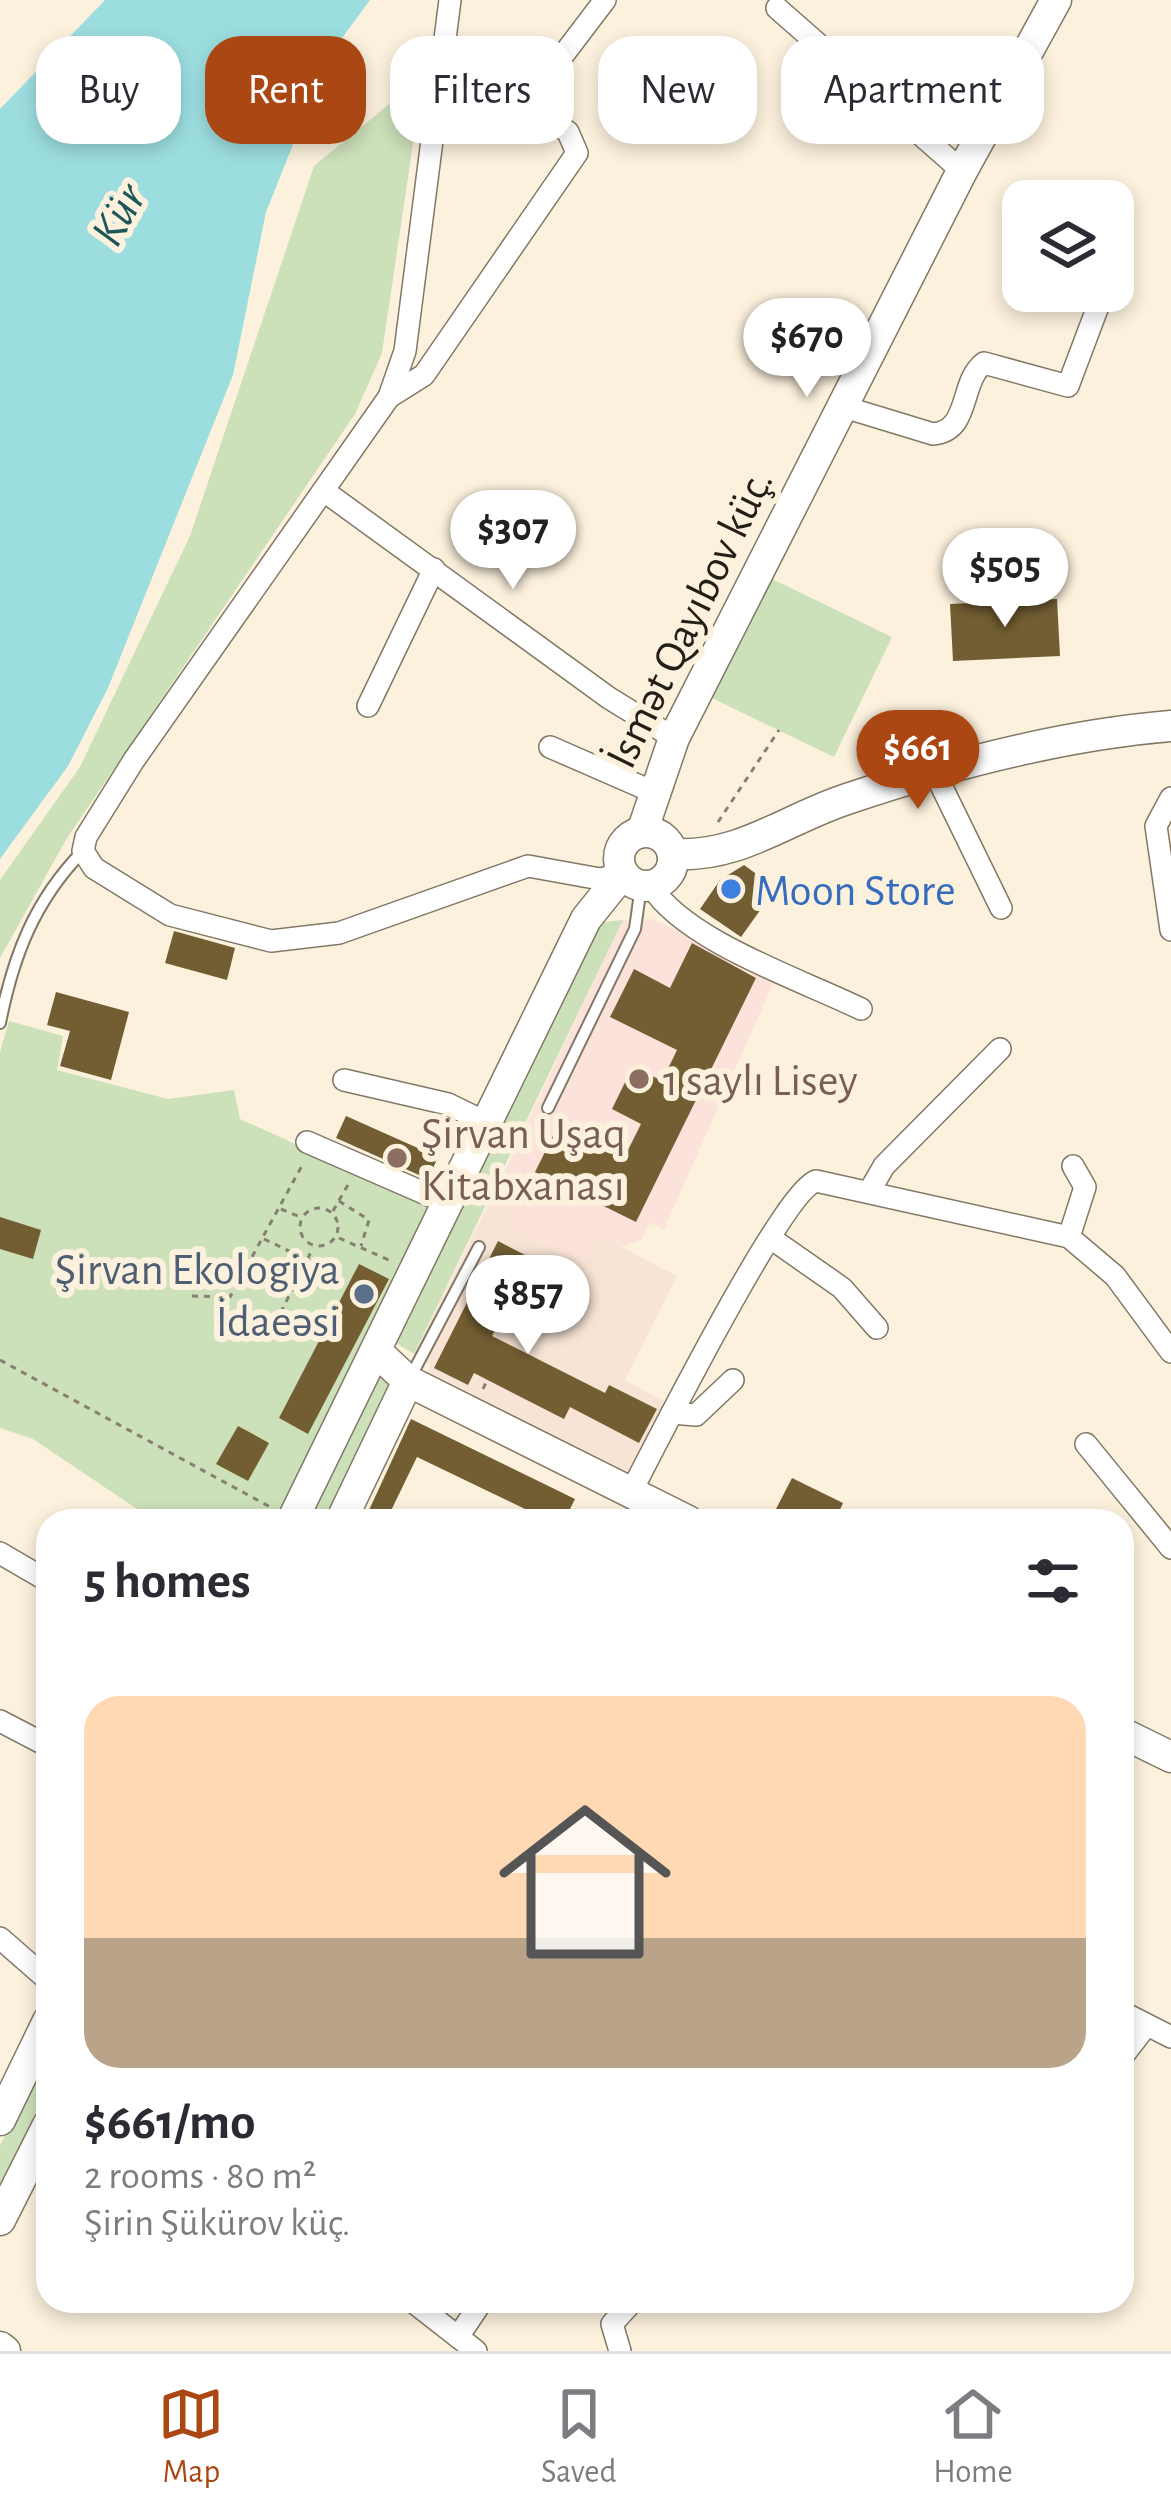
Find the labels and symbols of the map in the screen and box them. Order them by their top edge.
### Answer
water label: Kür [83,175,156,254]
pin: $670 [736,298,878,400]
street label: İsmət Qayıbov küç. [596,461,782,776]
pin: $307 [442,490,584,592]
pin: $505 [934,528,1076,630]
pin: $661 [847,710,989,812]
place label: Moon Store [755,869,956,914]
marker: Moon Store [718,876,744,902]
place label: 1 saylı Lisey [663,1059,858,1104]
marker: 1 saylı Lisey [626,1066,652,1092]
place label: Şirvan Uşaq Kitabxanası [421,1112,626,1209]
marker: Şirvan Uşaq Kitabxanası [384,1145,410,1171]
place label: Şirvan Ekologiya İdaeəsi [55,1248,340,1345]
pin: $857 [457,1255,599,1357]
marker: Şirvan Ekologiya İdaeəsi [351,1281,377,1307]

